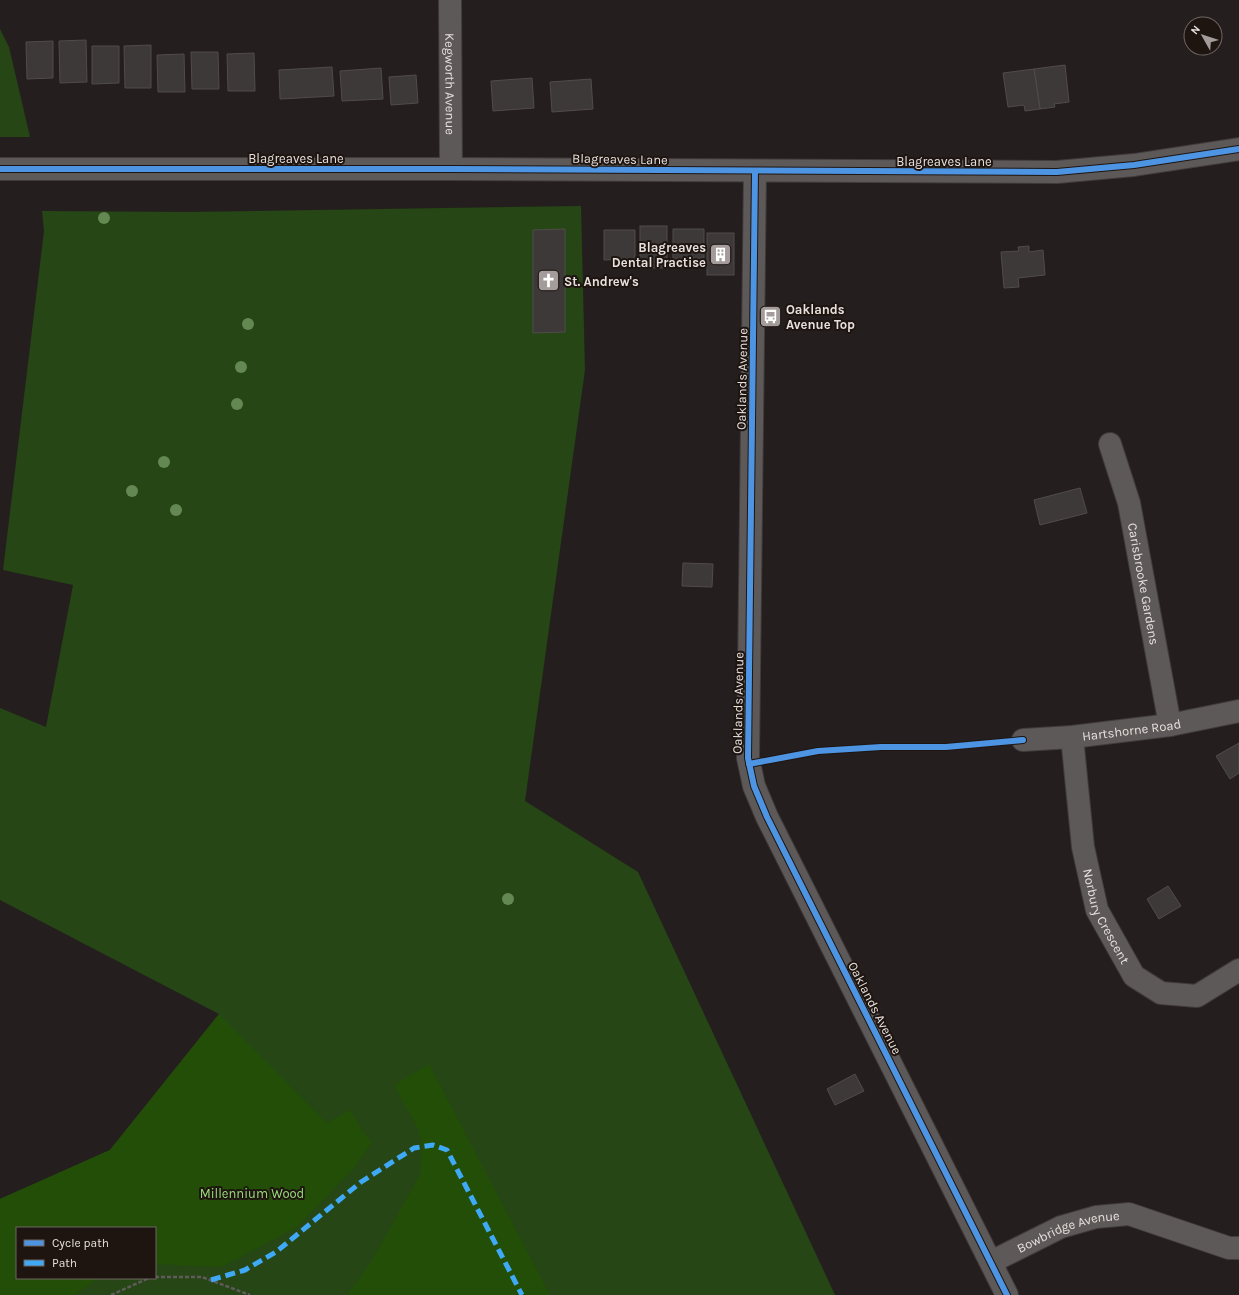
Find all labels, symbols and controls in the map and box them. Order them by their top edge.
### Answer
north arrow [1183,16,1223,56]
text: N [1188,23,1203,37]
street label: Kegworth Avenue [443,33,458,135]
street label: Blagreaves Lane [248,151,344,166]
street label: Blagreaves Lane [572,151,668,167]
street label: Blagreaves Lane [896,154,992,169]
place label: Blagreaves Dental Practise [612,240,706,270]
building icon: Blagreaves Dental Practise [708,241,734,267]
church icon: St. Andrew's [536,268,562,294]
place label: St. Andrew's [564,274,639,289]
place label: Oaklands Avenue Top [786,302,855,332]
bus stop icon: Oaklands Avenue Top [757,303,783,329]
street label: Oaklands Avenue [734,328,750,430]
street label: Carisbrooke Gardens [1125,521,1163,646]
street label: Oaklands Avenue [730,652,746,754]
street label: Hartshorne Road [1081,715,1182,743]
street label: Norbury Crescent [1080,867,1133,966]
street label: Oaklands Avenue [845,959,905,1057]
park label: Millennium Wood [200,1186,304,1201]
street label: Bowbridge Avenue [1014,1207,1121,1255]
legend [16,1227,156,1279]
text: Cycle path [52,1236,109,1250]
text: Path [52,1256,77,1270]

